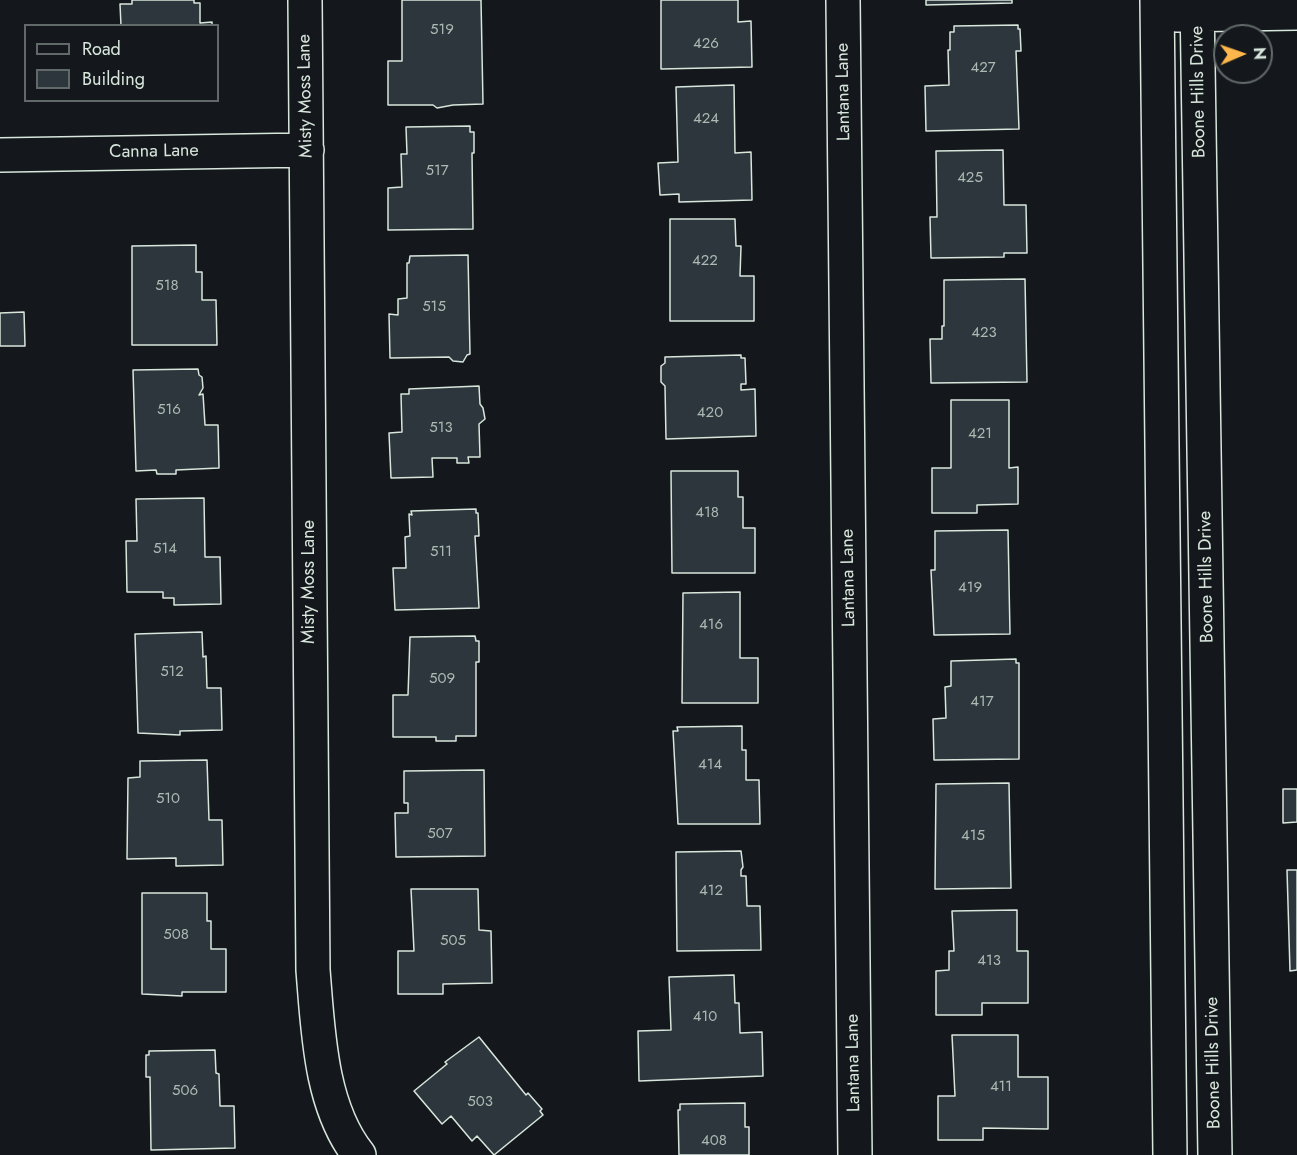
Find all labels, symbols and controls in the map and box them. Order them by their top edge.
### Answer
house number: 519 [430,21,454,39]
legend [24,24,219,102]
north arrow [1213,24,1273,84]
street label: Boone Hills Drive [1187,26,1211,158]
street label: Misty Moss Lane [294,34,318,158]
house number: 426 [693,35,719,53]
text: Road [82,36,121,62]
street label: Lantana Lane [832,43,856,141]
text: N [1248,47,1271,60]
house number: 427 [970,59,996,77]
text: Building [82,66,145,92]
house number: 424 [693,110,719,128]
street label: Canna Lane [109,140,199,164]
house number: 517 [425,162,449,180]
house number: 425 [957,169,983,187]
house number: 422 [692,252,718,270]
house number: 518 [155,277,179,295]
house number: 515 [422,298,446,316]
house number: 423 [971,324,997,342]
house number: 516 [157,401,181,419]
house number: 420 [697,404,723,422]
house number: 513 [429,419,453,437]
house number: 421 [968,425,992,443]
house number: 418 [695,504,719,522]
street label: Boone Hills Drive [1195,511,1219,643]
street label: Misty Moss Lane [299,520,321,644]
street label: Lantana Lane [837,529,861,627]
house number: 514 [153,540,177,558]
house number: 511 [430,543,452,561]
house number: 419 [958,579,982,597]
house number: 416 [699,616,723,634]
house number: 512 [160,663,184,681]
house number: 509 [429,670,455,688]
house number: 417 [970,693,994,711]
house number: 414 [698,756,722,774]
house number: 510 [156,790,180,808]
house number: 507 [427,825,453,843]
house number: 415 [961,827,985,845]
house number: 412 [699,882,723,900]
house number: 508 [163,926,189,944]
house number: 505 [440,932,466,950]
house number: 413 [977,952,1001,970]
street label: Boone Hills Drive [1202,997,1226,1129]
house number: 410 [693,1008,717,1026]
street label: Lantana Lane [842,1014,866,1112]
house number: 411 [990,1078,1012,1096]
house number: 506 [172,1082,198,1100]
house number: 503 [467,1093,493,1111]
house number: 408 [701,1132,727,1150]

